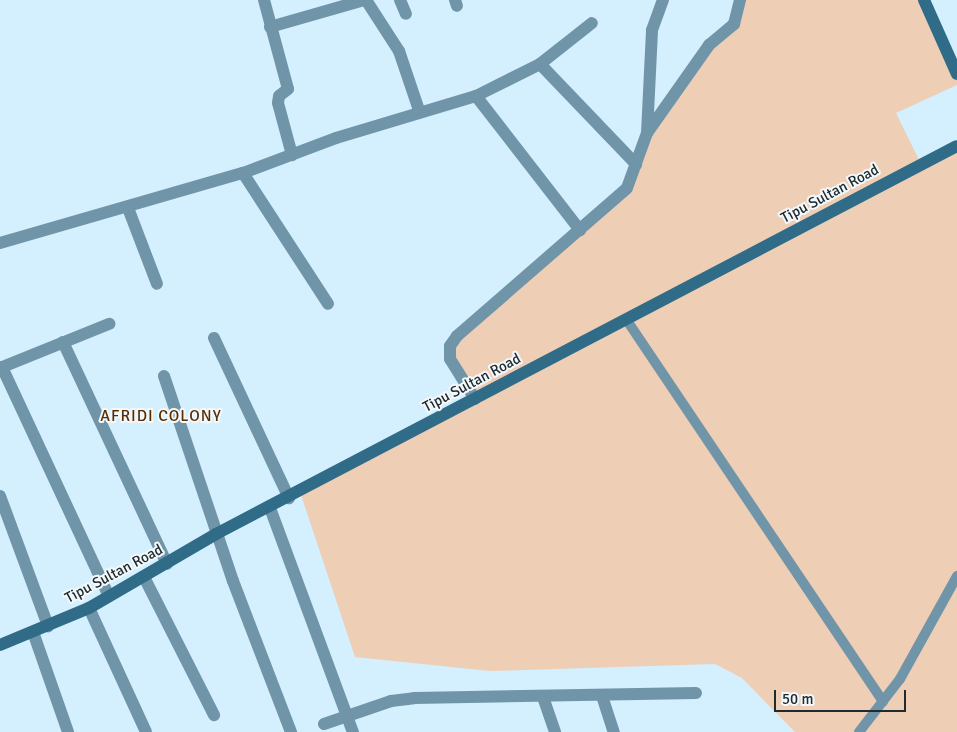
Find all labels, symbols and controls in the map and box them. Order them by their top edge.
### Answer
street label: Tipu Sultan Road [778,161,882,227]
street label: Tipu Sultan Road [420,350,524,416]
district label: AFRIDI COLONY [99,406,223,426]
street label: Tipu Sultan Road [62,541,166,607]
scale bar [777,680,910,712]
text: 50 m [782,690,813,708]

